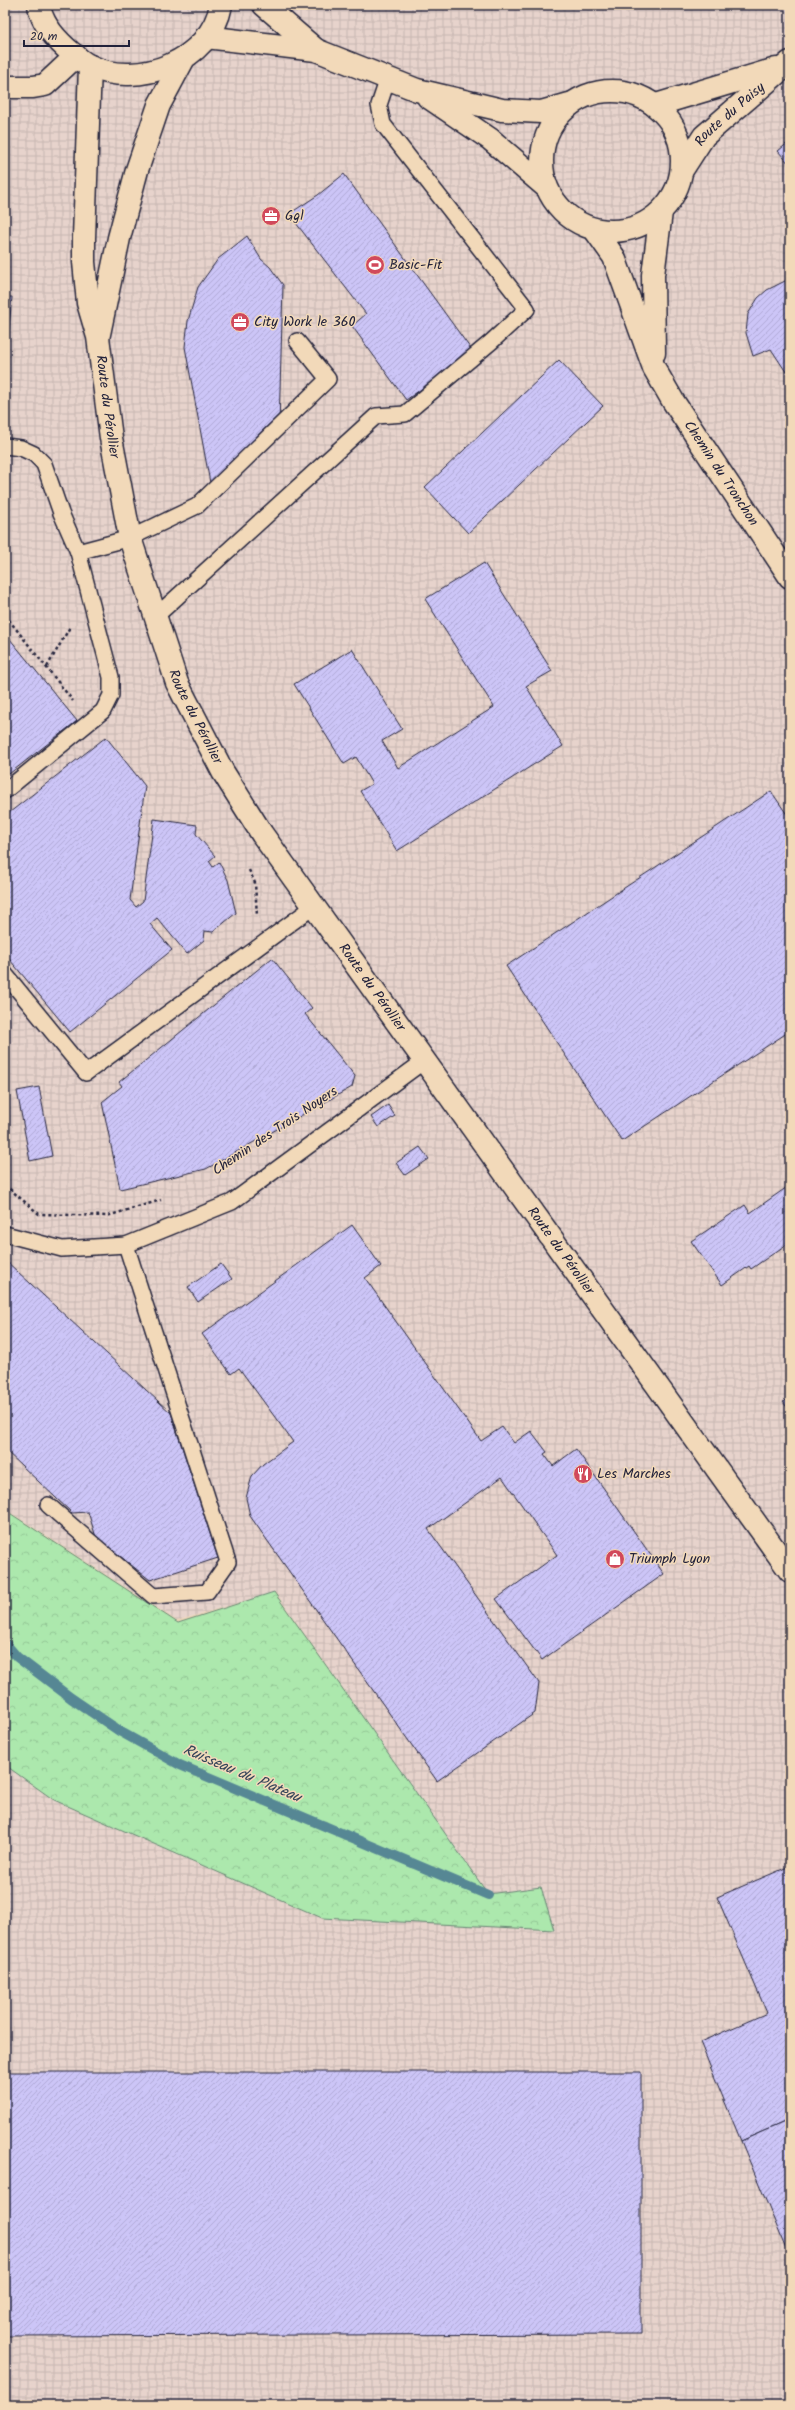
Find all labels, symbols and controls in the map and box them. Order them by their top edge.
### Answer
scale bar [24,22,129,48]
text: 20 m [30,27,58,46]
street label: Route du Paisy [689,77,770,151]
office icon: Ggl [260,205,282,227]
place label: Ggl [285,205,304,227]
sports icon: Basic-Fit [364,254,386,276]
place label: Basic-Fit [389,254,443,276]
office icon: City Work le 360 [229,311,251,333]
place label: City Work le 360 [254,311,356,333]
street label: Route du Pérollier [89,354,126,461]
street label: Chemin du Tronchon [678,416,764,531]
street label: Route du Pérollier [162,667,229,769]
street label: Route du Pérollier [333,939,412,1037]
street label: Chemin des Trois Noyers [208,1081,342,1181]
street label: Route du Pérollier [521,1202,601,1301]
restaurant icon: Les Marches [572,1463,594,1485]
place label: Les Marches [597,1463,671,1485]
shop icon: Triumph Lyon [604,1548,626,1570]
place label: Triumph Lyon [629,1548,710,1570]
water label: Ruisseau du Plateau [179,1738,306,1810]

